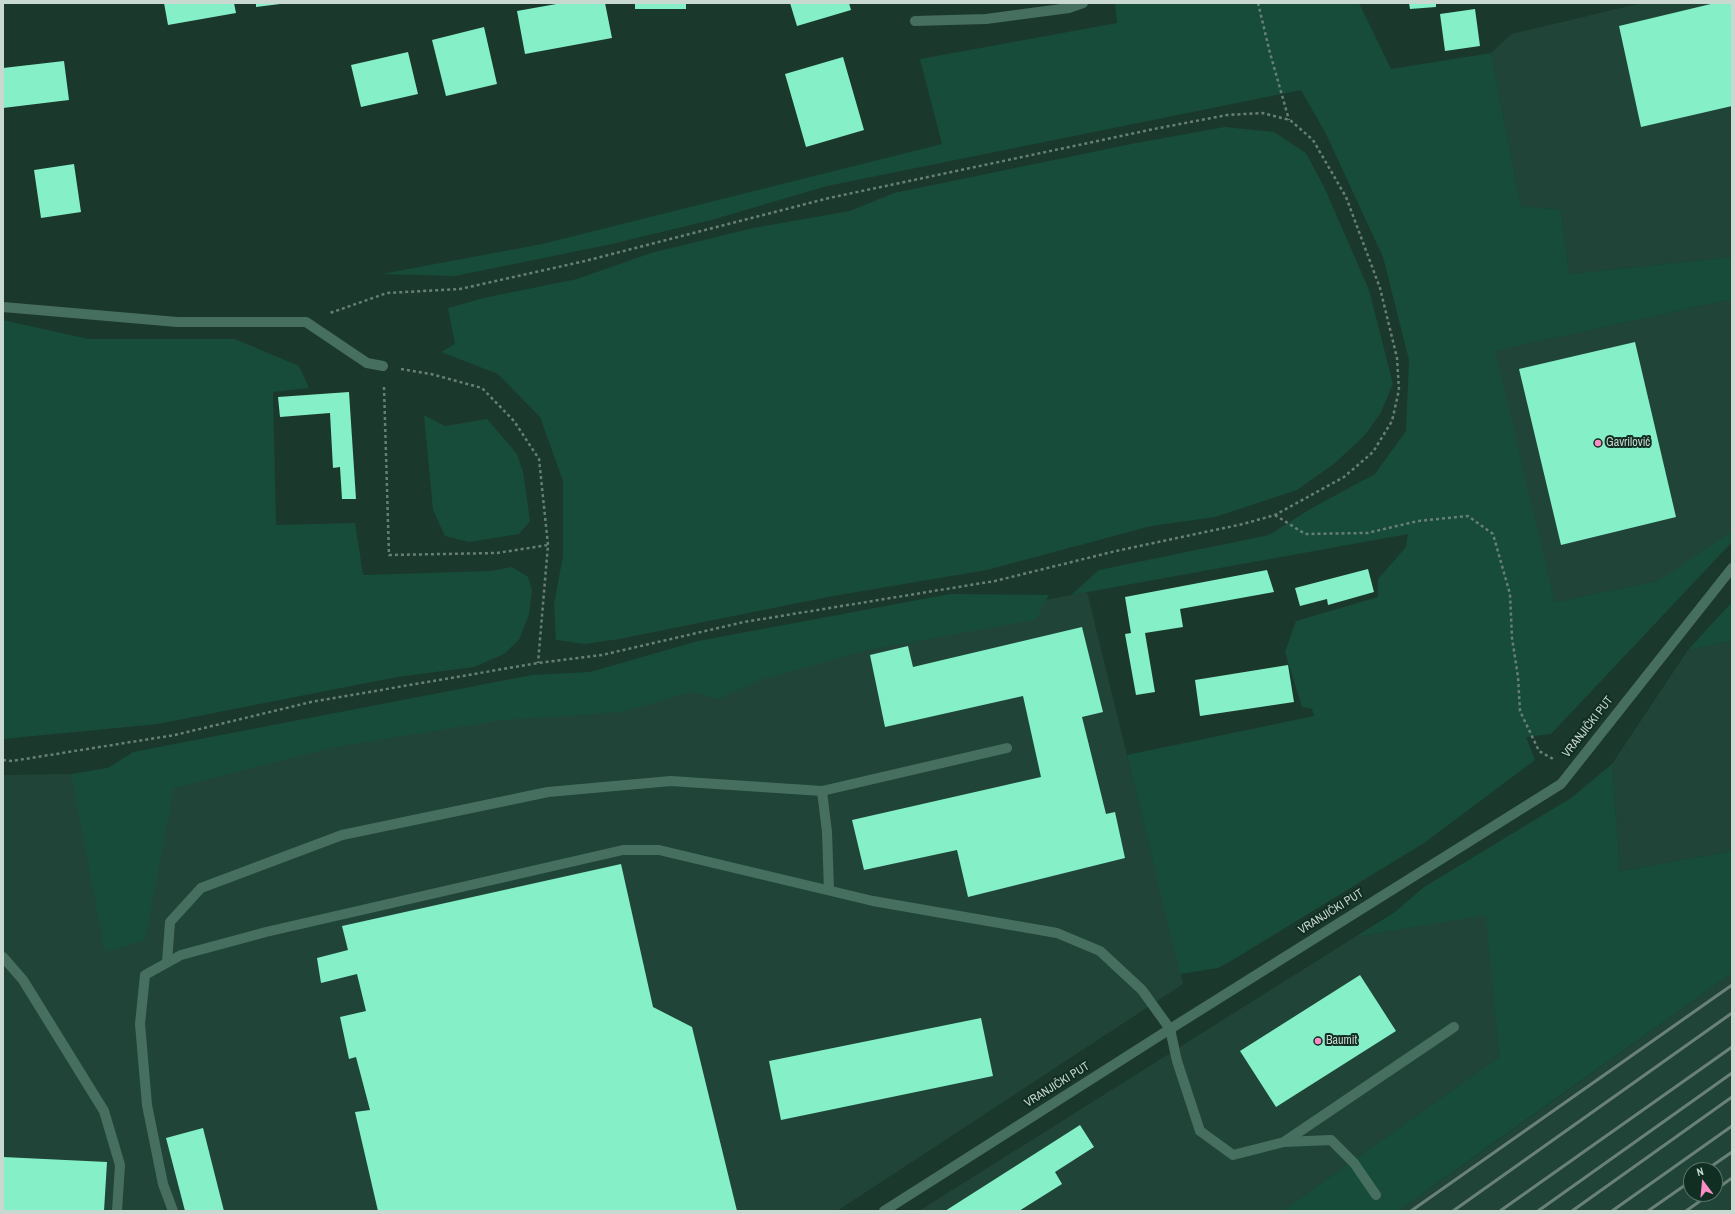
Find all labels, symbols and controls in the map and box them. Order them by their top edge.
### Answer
place label: Gavrilović [1606,436,1650,450]
marker: Gavrilović [1593,438,1603,448]
street label: VRANJIČKI PUT [1560,693,1616,761]
street label: VRANJIČKI PUT [1296,886,1366,938]
place label: Baumit [1326,1034,1357,1048]
marker: Baumit [1313,1036,1323,1046]
street label: VRANJIČKI PUT [1022,1059,1092,1111]
north arrow [1683,1162,1723,1202]
text: N [1695,1164,1705,1179]

